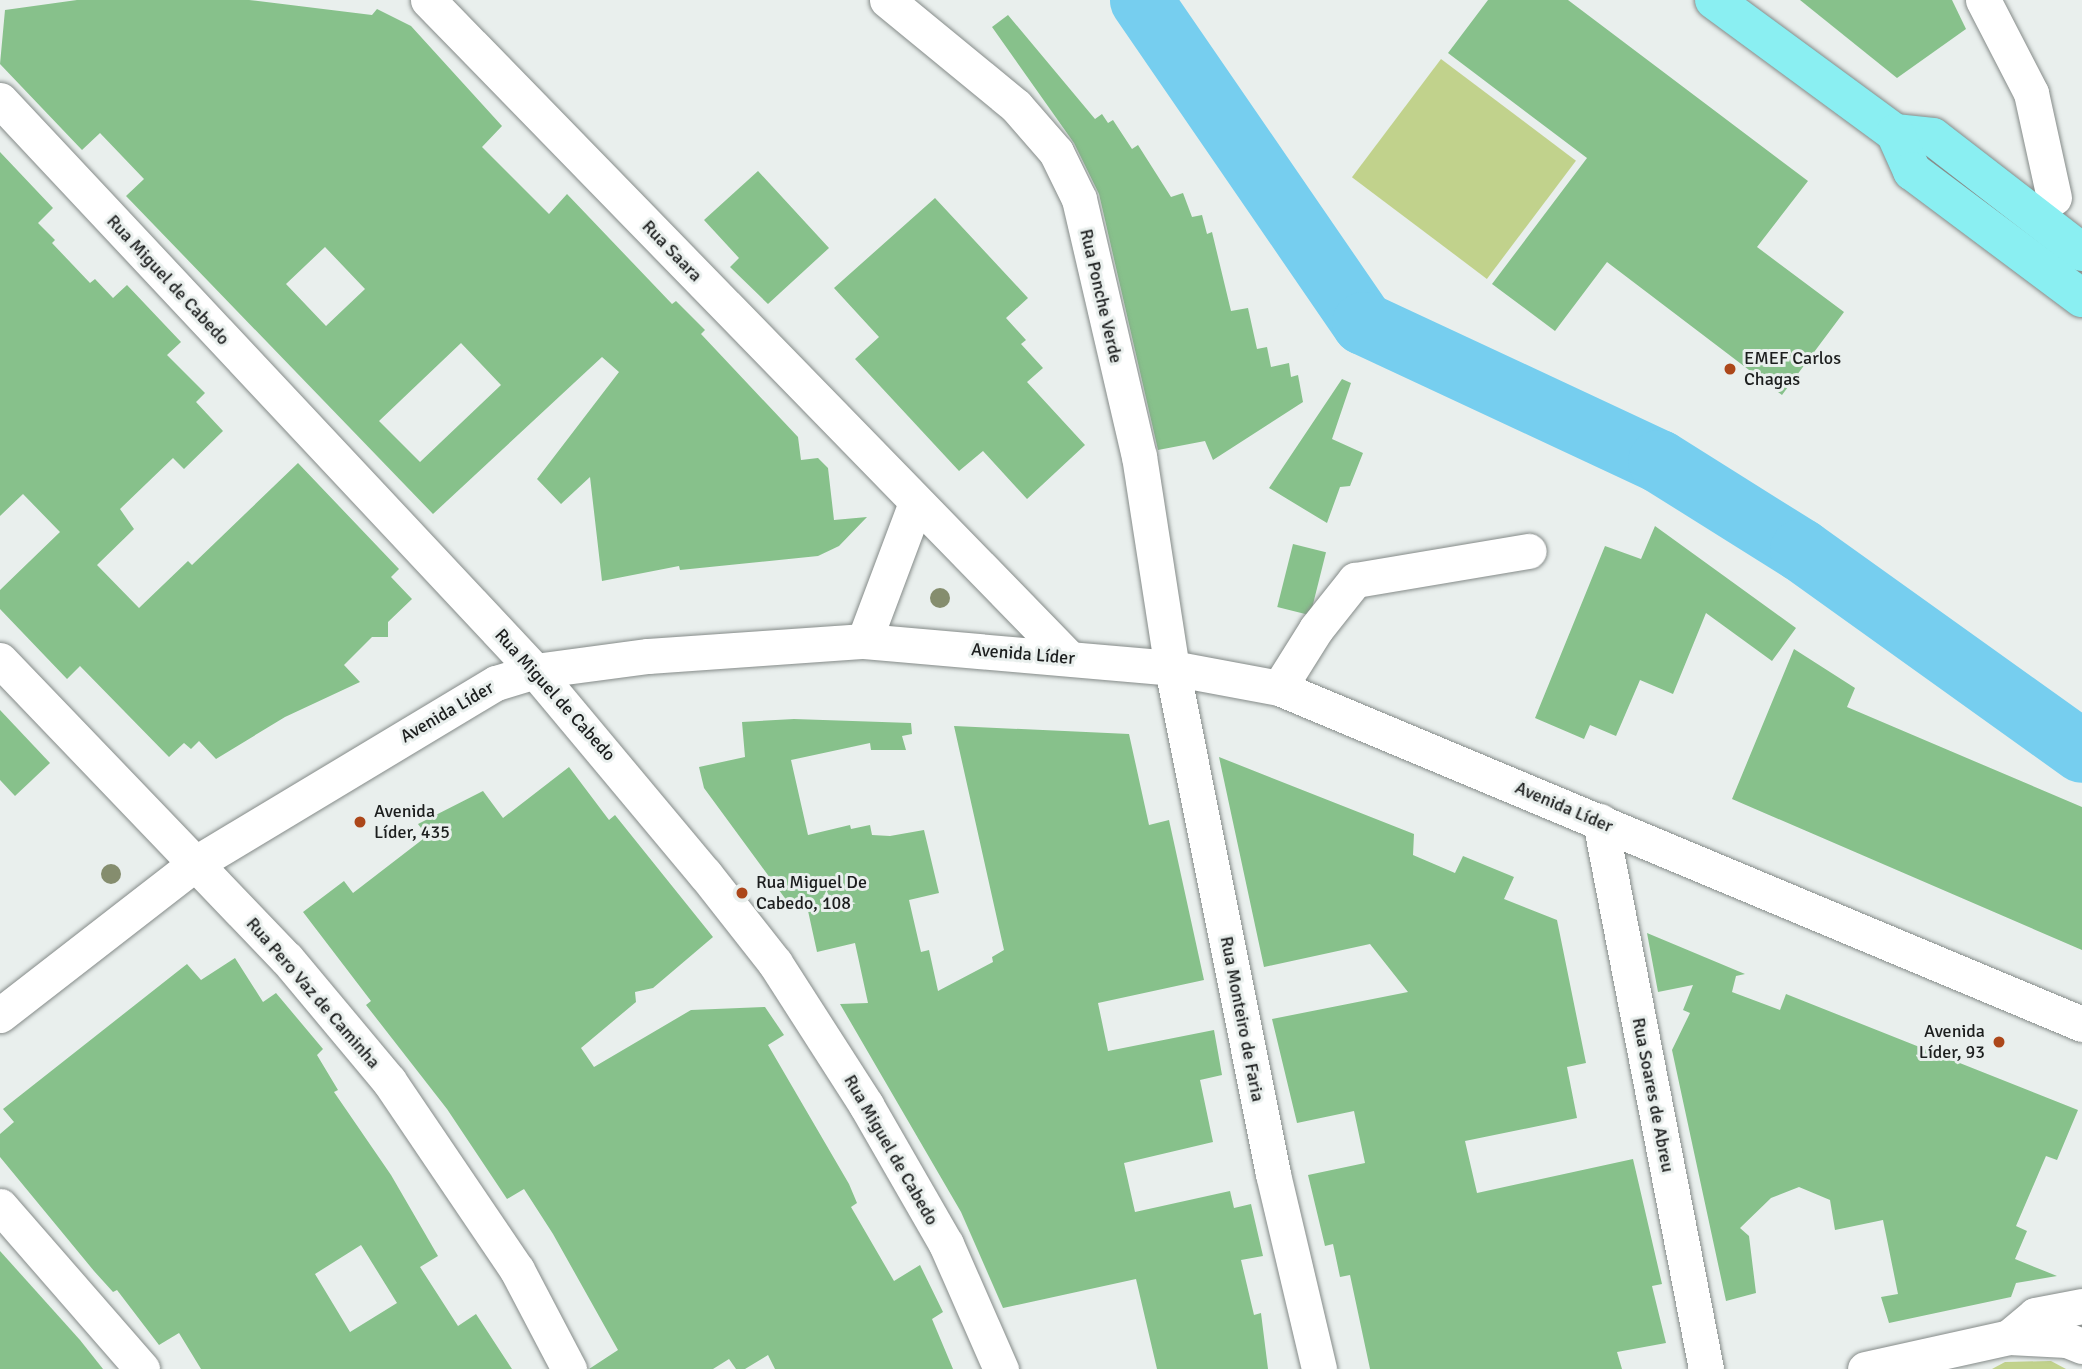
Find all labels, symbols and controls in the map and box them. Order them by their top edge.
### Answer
street label: Rua Miguel de Cabedo [102,210,234,350]
street label: Rua Saara [637,216,707,286]
street label: Rua Ponche Verde [1075,227,1127,365]
place label: EMEF Carlos Chagas [1744,348,1841,390]
marker: EMEF Carlos Chagas [1722,361,1738,377]
street label: Rua Miguel de Cabedo [490,625,620,765]
street label: Avenida Líder [970,639,1076,669]
street label: Avenida Líder [397,677,497,747]
street label: Avenida Líder [1512,777,1616,837]
place label: Avenida Líder, 435 [374,801,450,844]
marker: Avenida Líder, 435 [352,814,368,830]
place label: Rua Miguel De Cabedo, 108 [756,872,867,914]
marker: Rua Miguel De Cabedo, 108 [734,885,750,901]
street label: Rua Pero Vaz de Caminha [242,913,384,1073]
street label: Rua Monteiro de Faria [1215,934,1269,1104]
street label: Rua Soares de Abreu [1627,1016,1679,1174]
place label: Avenida Líder, 93 [1919,1021,1985,1064]
marker: Avenida Líder, 93 [1991,1034,2007,1050]
street label: Rua Miguel de Cabedo [839,1071,943,1229]

